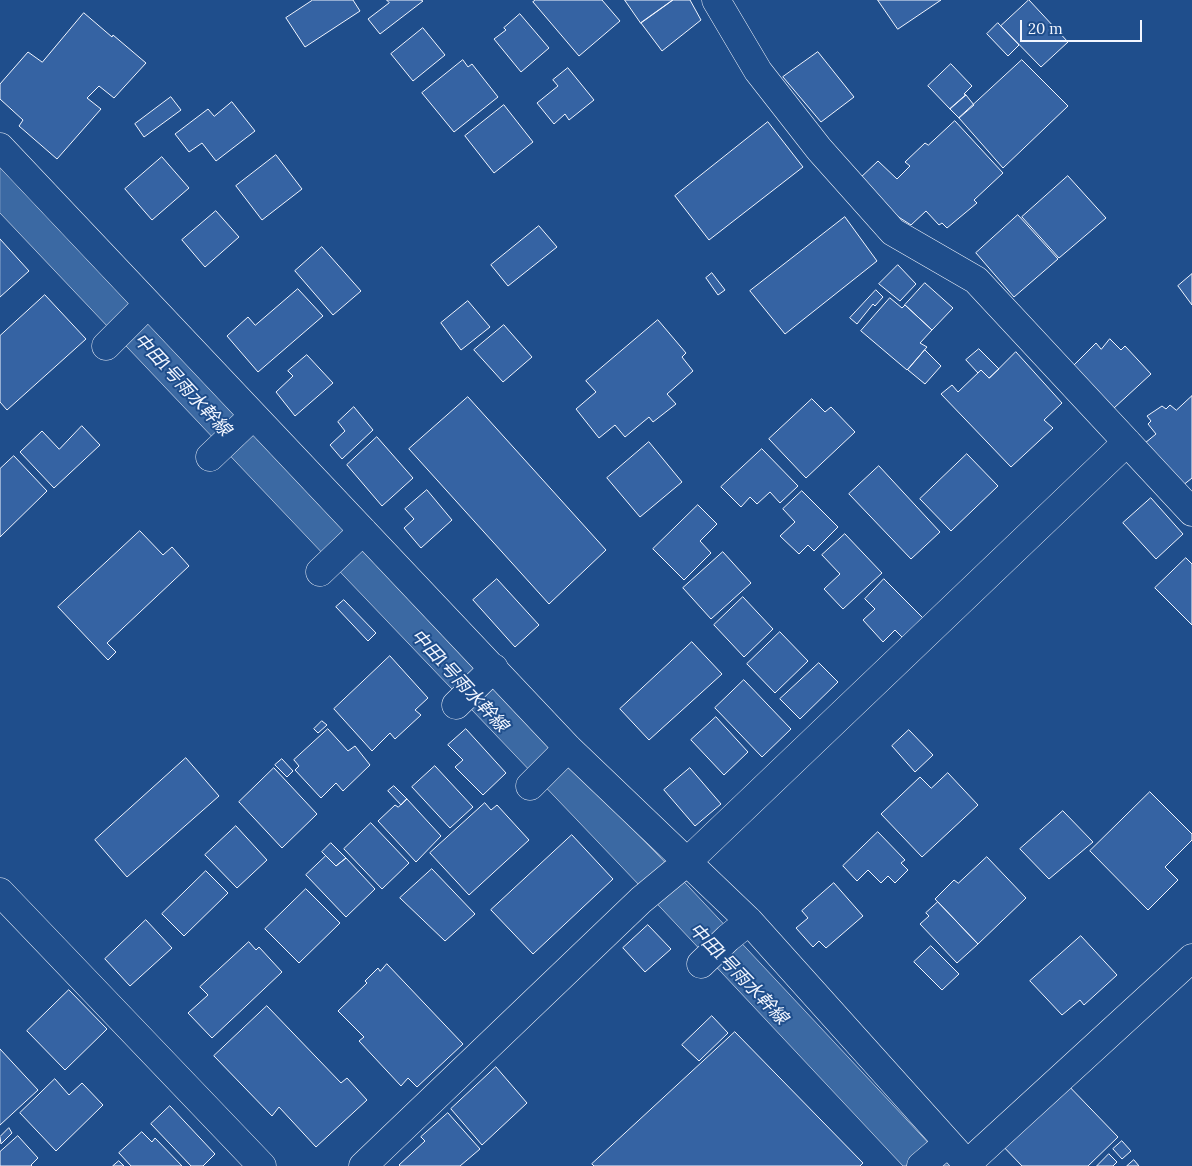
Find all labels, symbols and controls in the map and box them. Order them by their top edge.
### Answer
scale bar [1022,10,1144,42]
text: 20 m [1028,19,1063,38]
water label: 中田1号雨水幹線 [129,329,235,441]
water label: 中田1号雨水幹線 [406,625,512,737]
water label: 中田1号雨水幹線 [684,919,792,1029]

